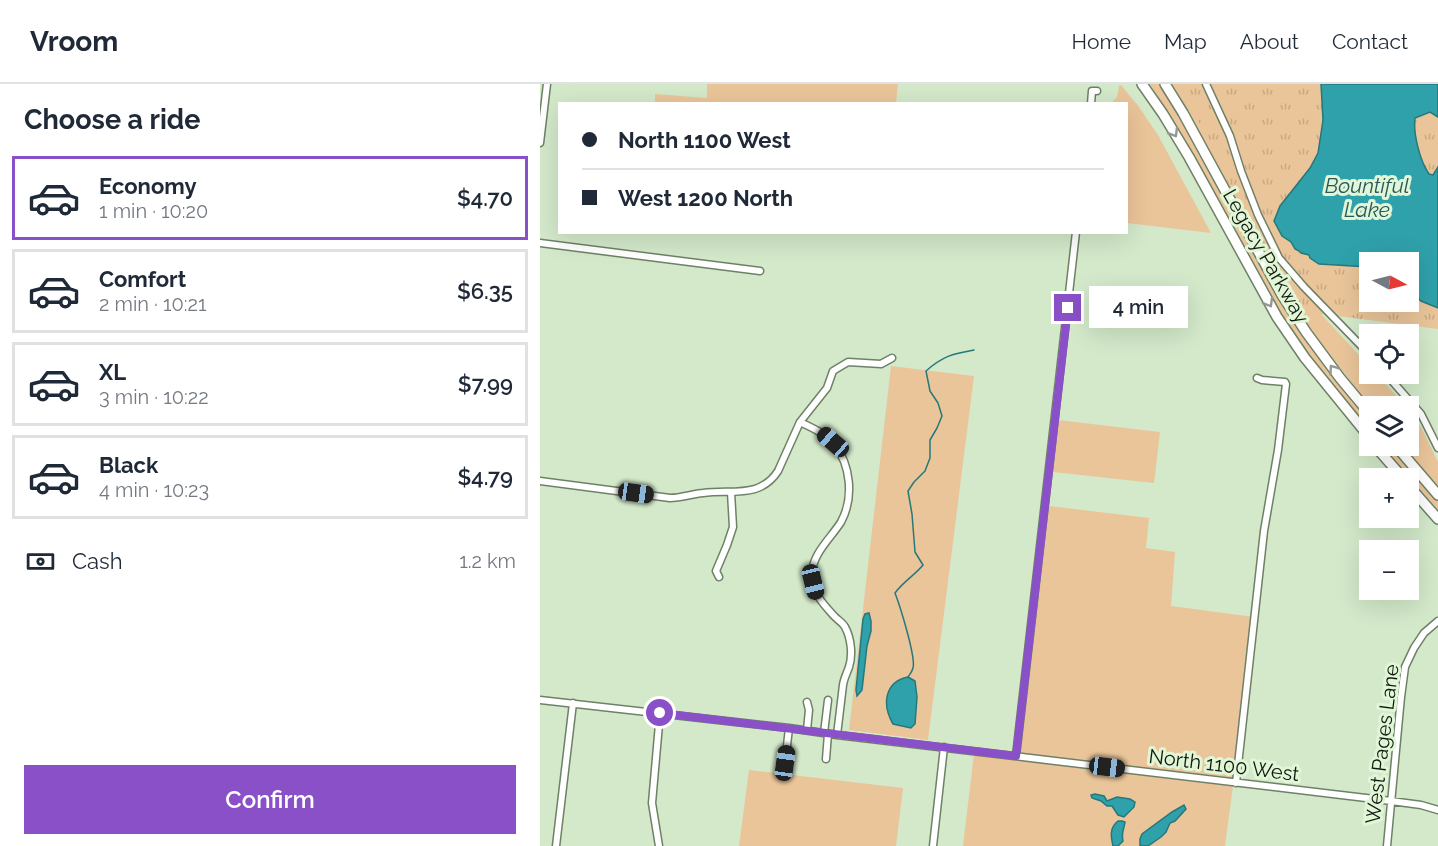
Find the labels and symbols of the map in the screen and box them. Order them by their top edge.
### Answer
one-way arrow [1167,127,1179,137]
water label: Bountiful Lake [1325,173,1409,222]
street label: Legacy Parkway [1218,185,1314,327]
north arrow [1359,252,1419,312]
callout: 4 min [1089,287,1188,329]
route end [1054,294,1081,321]
one-way arrow [1262,297,1273,307]
one-way arrow [1329,364,1340,375]
car [814,423,852,461]
car [617,482,655,504]
car [800,562,826,602]
street label: West Pages Lane [1360,662,1404,825]
route start [646,699,673,726]
car [774,744,796,782]
street label: North 1100 West [1147,744,1301,786]
car [1088,756,1126,778]

